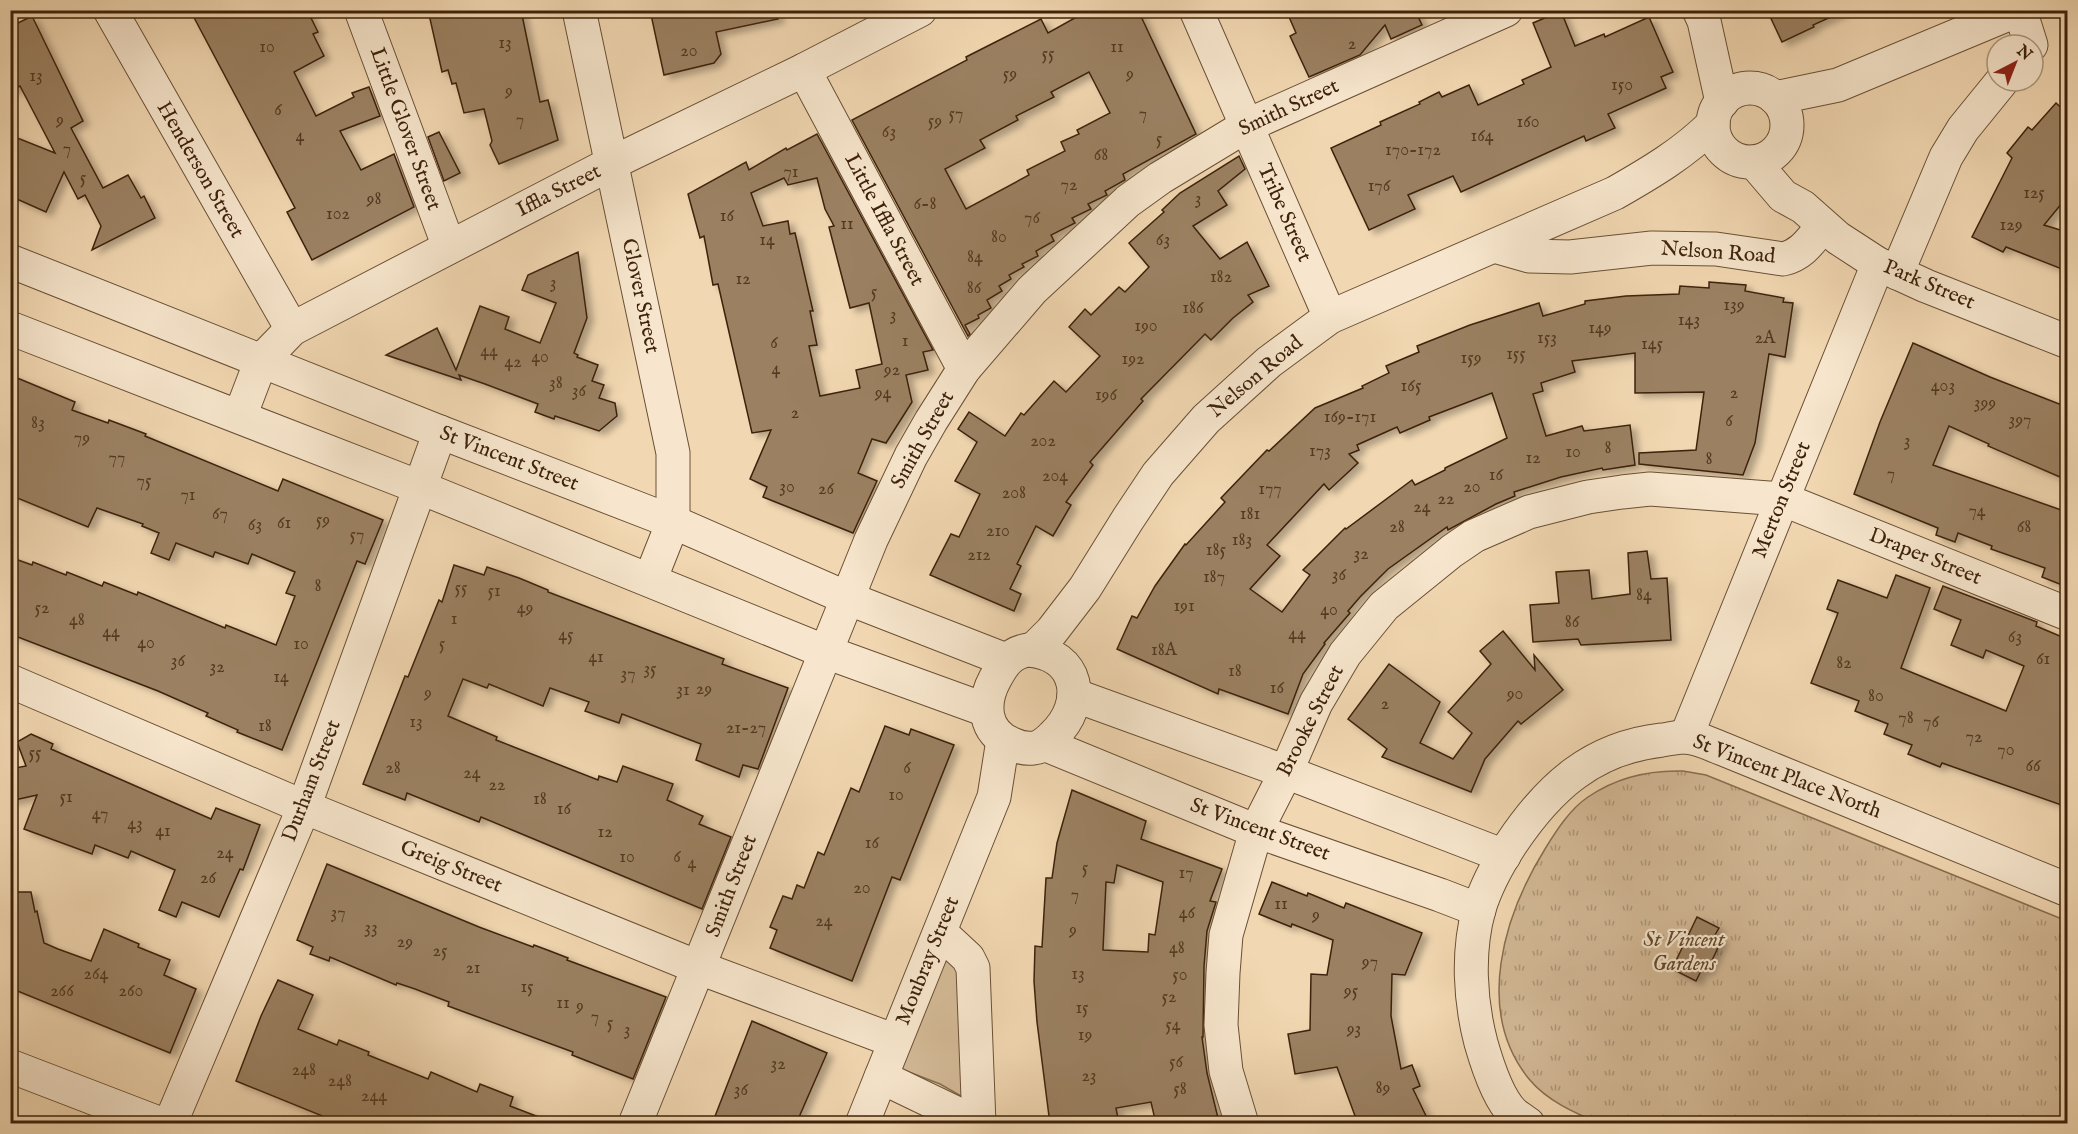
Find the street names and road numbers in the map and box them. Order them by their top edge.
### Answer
street label: Little Glover Street [363,44,447,214]
street label: Smith Street [1234,73,1344,143]
street label: Henderson Street [150,97,250,243]
street label: Little Iffla Street [838,149,930,291]
street label: Iffla Street [512,158,606,224]
street label: Tribe Street [1250,160,1318,266]
street label: Glover Street [615,236,665,356]
street label: Nelson Road [1660,236,1777,271]
street label: Park Street [1879,254,1979,316]
street label: Nelson Road [1203,329,1309,424]
street label: Smith Street [885,386,961,494]
street label: St Vincent Street [436,420,582,498]
street label: Merton Street [1746,438,1818,562]
street label: Draper Street [1865,522,1985,592]
street label: Brooke Street [1271,661,1351,781]
street label: Durham Street [276,716,348,846]
street label: St Vincent Place North [1689,729,1885,825]
street label: St Vincent Street [1186,792,1334,868]
street label: Smith Street [700,831,764,941]
street label: Greig Street [396,834,506,900]
street label: Moubray Street [890,893,966,1029]

